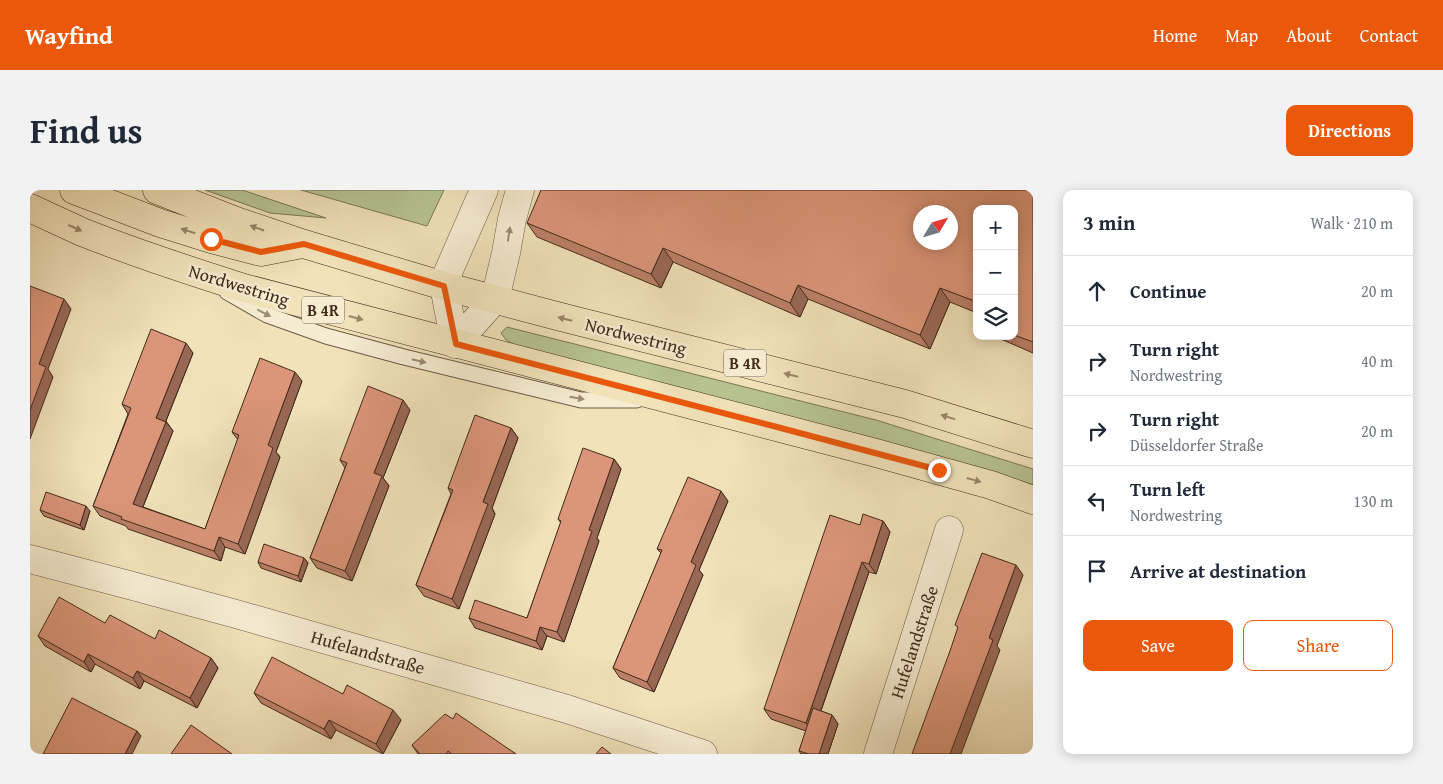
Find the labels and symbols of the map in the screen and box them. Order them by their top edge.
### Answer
north arrow [913,205,958,250]
one-way arrow [250,224,265,231]
one-way arrow [68,225,82,233]
one-way arrow [506,226,514,242]
one-way arrow [181,227,196,235]
route start [200,228,223,251]
street label: Nordwestring [185,257,293,313]
road number: B 4R [302,296,344,324]
one-way arrow [257,309,271,317]
street label: Nordwestring [582,310,690,362]
one-way arrow [558,314,573,322]
one-way arrow [348,315,363,323]
road number: B 4R [724,350,766,377]
one-way arrow [411,357,426,365]
one-way arrow [784,371,799,379]
one-way arrow [569,394,585,402]
one-way arrow [940,412,955,420]
route end [928,459,951,482]
one-way arrow [966,477,981,485]
street label: Hufelandstraße [883,582,945,702]
street label: Hufelandstraße [308,623,428,681]

